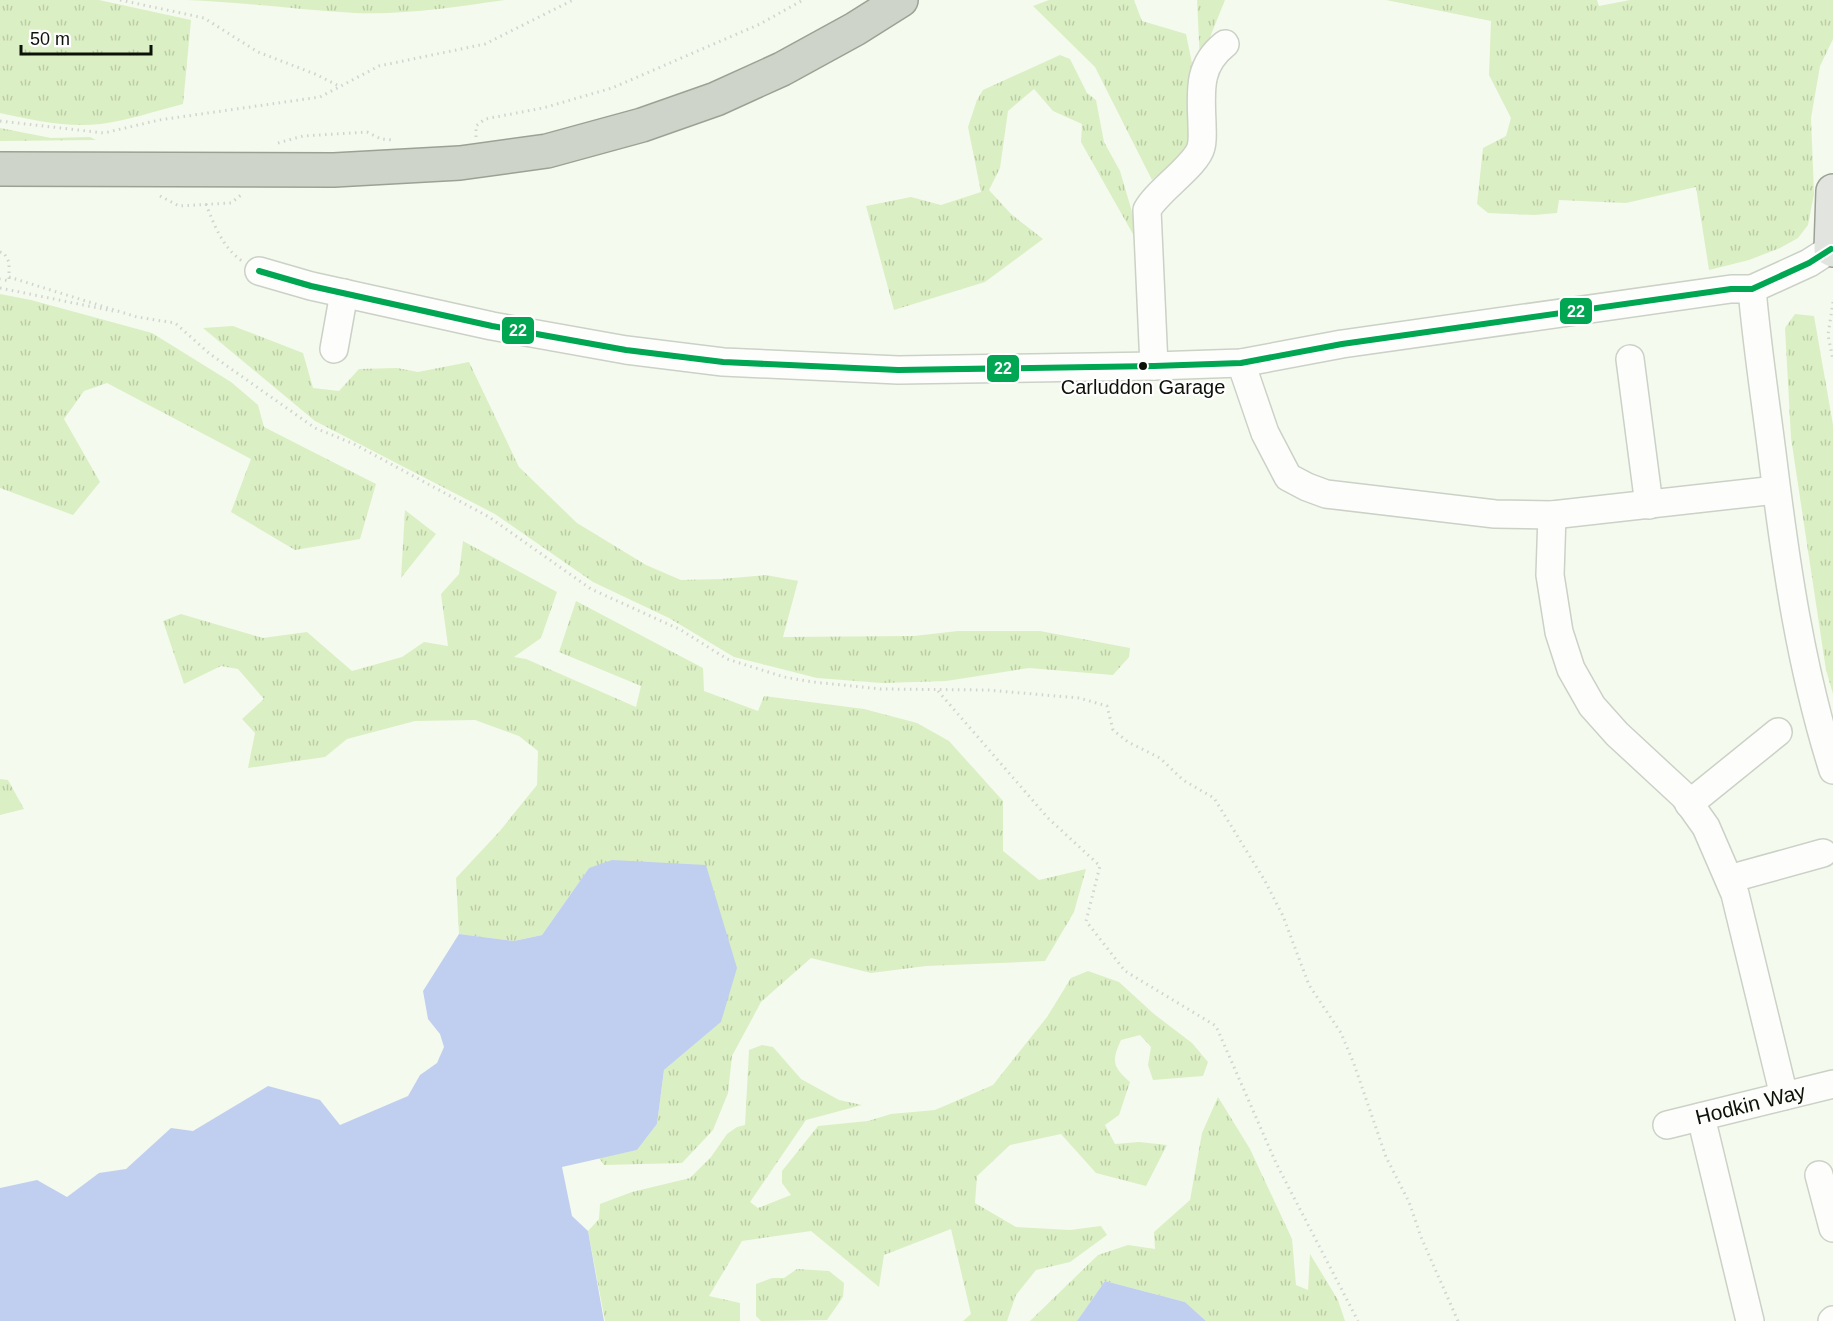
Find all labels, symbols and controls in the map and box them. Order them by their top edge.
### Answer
scale bar [21,18,152,56]
text: 50 m [30,29,70,49]
line badge: 22 [1559,297,1593,325]
text: 22 [1567,303,1585,320]
line badge: 22 [501,316,535,345]
text: 22 [509,322,527,339]
line badge: 22 [986,354,1020,383]
text: 22 [994,360,1012,377]
marker: Carluddon Garage [1137,360,1149,372]
place label: Carluddon Garage [1061,376,1225,398]
street label: Hodkin Way [1693,1079,1808,1129]

